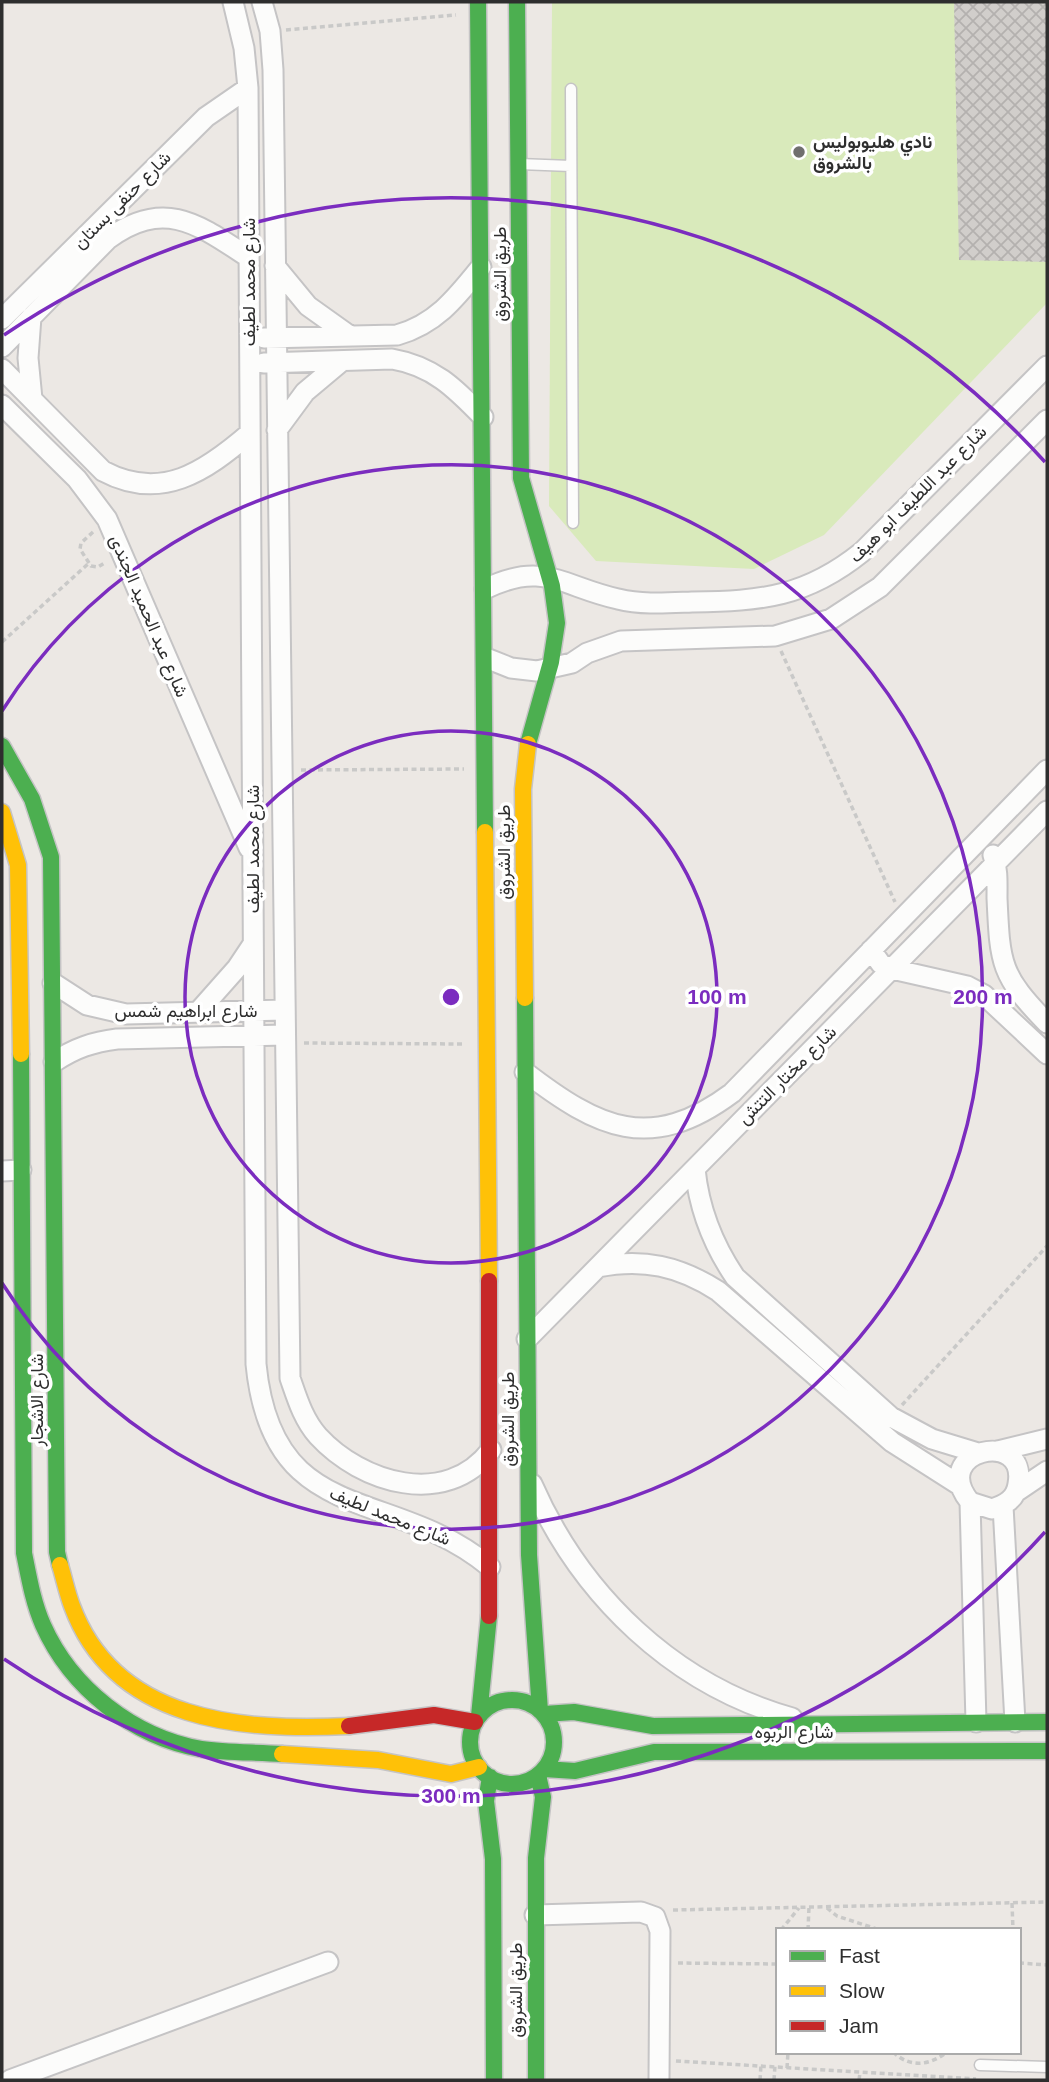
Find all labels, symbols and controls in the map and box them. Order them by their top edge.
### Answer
place label: نادي هليوبوليس بالشروق [813,132,932,174]
marker: نادي هليوبوليس بالشروق [791,144,807,160]
street label: شارع حنفى بستان [69,147,176,254]
street label: شارع محمد لطيف [239,218,261,346]
street label: طريق الشروق [490,227,511,321]
street label: شارع عبد اللطيف ابو هيف [845,421,992,568]
street label: شارع عبد الحميد الجندى [104,532,192,701]
street label: شارع محمد لطيف [243,785,265,913]
street label: طريق الشروق [494,805,515,899]
centre of rings [439,985,463,1009]
text: 100 m [687,985,747,1008]
text: 200 m [953,985,1013,1008]
street label: شارع ابراهيم شمس [115,1001,257,1023]
street label: شارع مختار التتش [734,1022,842,1130]
street label: شارع الاشجار [27,1354,49,1447]
street label: طريق الشروق [498,1372,519,1466]
street label: شارع محمد لطيف [326,1483,453,1551]
street label: شارع الربوه [755,1722,833,1744]
text: 300 m [421,1784,481,1807]
legend [776,1928,1021,2054]
street label: طريق الشروق [506,1943,527,2037]
text: Fast [839,1944,880,1967]
text: Slow [839,1979,885,2002]
text: Jam [839,2014,879,2037]

